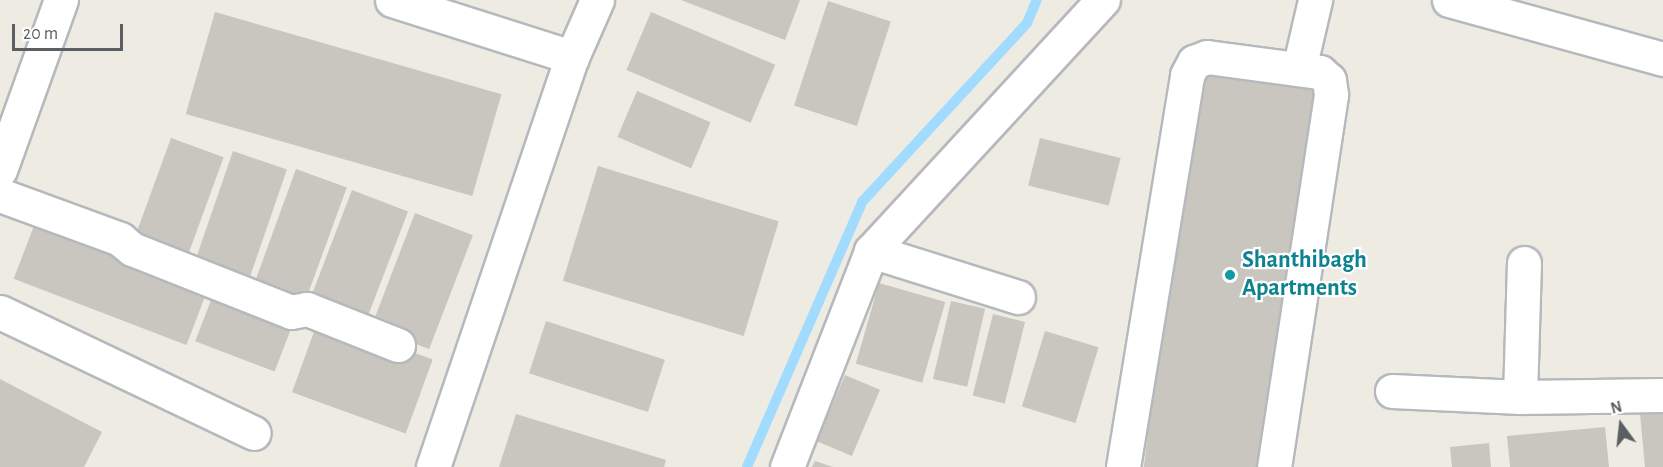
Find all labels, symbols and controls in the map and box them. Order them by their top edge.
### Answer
scale bar [15,12,126,50]
text: 20 m [23,25,58,43]
place label: Shanthibagh Apartments [1242,247,1367,303]
marker: Shanthibagh Apartments [1223,268,1237,282]
north arrow [1591,395,1651,455]
text: N [1609,398,1624,417]

